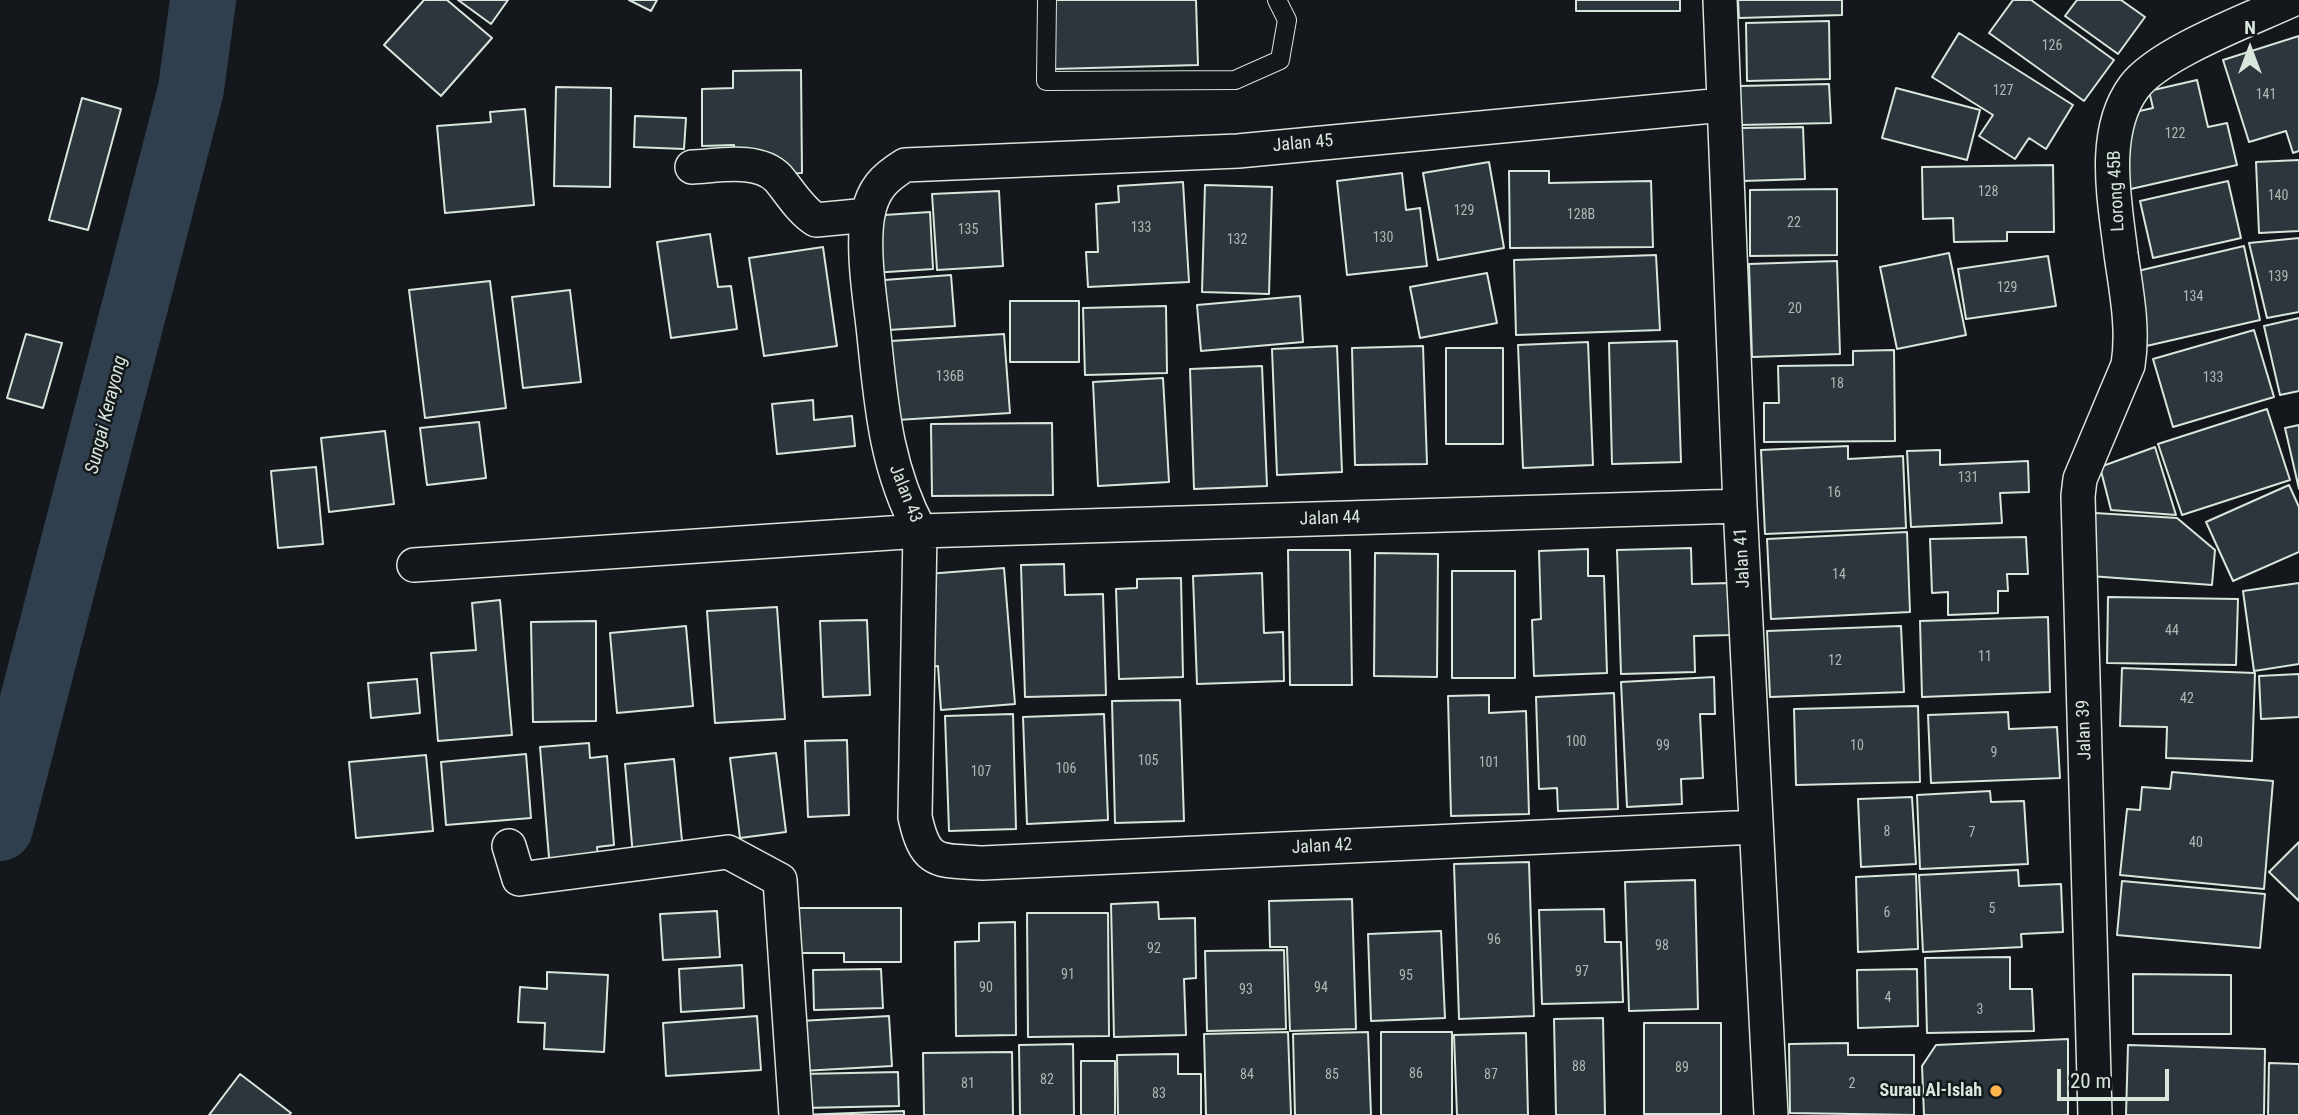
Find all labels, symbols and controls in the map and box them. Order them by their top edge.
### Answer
north arrow [2215,14,2285,84]
text: N [2244,16,2256,39]
house number: 126 [2042,38,2062,54]
house number: 127 [1993,83,2013,99]
house number: 141 [2256,87,2276,103]
house number: 122 [2165,126,2185,142]
street label: Jalan 45 [1272,131,1334,157]
street label: Lorong 45B [2104,150,2130,232]
house number: 128 [1978,184,1998,200]
house number: 140 [2268,188,2288,204]
house number: 129 [1454,203,1474,219]
house number: 128B [1567,207,1595,223]
house number: 22 [1787,215,1801,231]
house number: 133 [1131,220,1151,236]
house number: 135 [958,222,978,238]
house number: 130 [1373,230,1393,246]
house number: 132 [1227,232,1247,248]
house number: 139 [2268,269,2288,285]
house number: 129 [1997,280,2017,296]
house number: 134 [2183,289,2203,305]
house number: 20 [1788,301,1802,317]
water label: Sungai Kerayong [81,354,133,476]
house number: 136B [936,369,964,385]
house number: 133 [2203,370,2223,386]
house number: 18 [1830,376,1844,392]
street label: Jalan 43 [884,462,926,526]
house number: 131 [1958,470,1978,486]
house number: 16 [1827,485,1841,501]
street label: Jalan 44 [1299,507,1361,531]
street label: Jalan 41 [1731,527,1755,589]
house number: 14 [1832,567,1846,583]
house number: 44 [2165,623,2179,639]
house number: 11 [1978,649,1992,665]
house number: 12 [1828,653,1842,669]
house number: 42 [2180,691,2194,707]
street label: Jalan 39 [2073,699,2097,761]
house number: 100 [1566,734,1586,750]
house number: 99 [1656,738,1670,754]
house number: 10 [1850,738,1864,754]
house number: 9 [1991,745,1997,761]
house number: 105 [1138,753,1158,769]
house number: 101 [1479,755,1499,771]
house number: 106 [1056,761,1076,777]
house number: 107 [971,764,991,780]
house number: 8 [1884,824,1890,840]
house number: 7 [1969,825,1975,841]
street label: Jalan 42 [1291,835,1353,859]
house number: 40 [2189,835,2203,851]
house number: 5 [1989,901,1995,917]
house number: 6 [1884,905,1890,921]
house number: 96 [1487,932,1501,948]
house number: 98 [1655,938,1669,954]
house number: 92 [1147,941,1161,957]
house number: 97 [1575,964,1589,980]
house number: 91 [1061,967,1075,983]
house number: 95 [1399,968,1413,984]
house number: 90 [979,980,993,996]
house number: 94 [1314,980,1328,996]
house number: 93 [1239,982,1253,998]
house number: 4 [1885,990,1891,1006]
house number: 3 [1977,1002,1983,1018]
scale bar [2061,1056,2173,1100]
house number: 88 [1572,1059,1586,1075]
house number: 89 [1675,1060,1689,1076]
house number: 86 [1409,1066,1423,1082]
house number: 84 [1240,1067,1254,1083]
house number: 85 [1325,1067,1339,1083]
house number: 87 [1484,1067,1498,1083]
text: 20 m [2070,1069,2111,1093]
house number: 82 [1040,1072,1054,1088]
house number: 81 [961,1076,975,1092]
house number: 2 [1849,1076,1855,1092]
place label: Surau Al-Islah [1880,1080,1982,1102]
marker: Surau Al-Islah [1988,1083,2004,1099]
house number: 83 [1152,1086,1166,1102]

